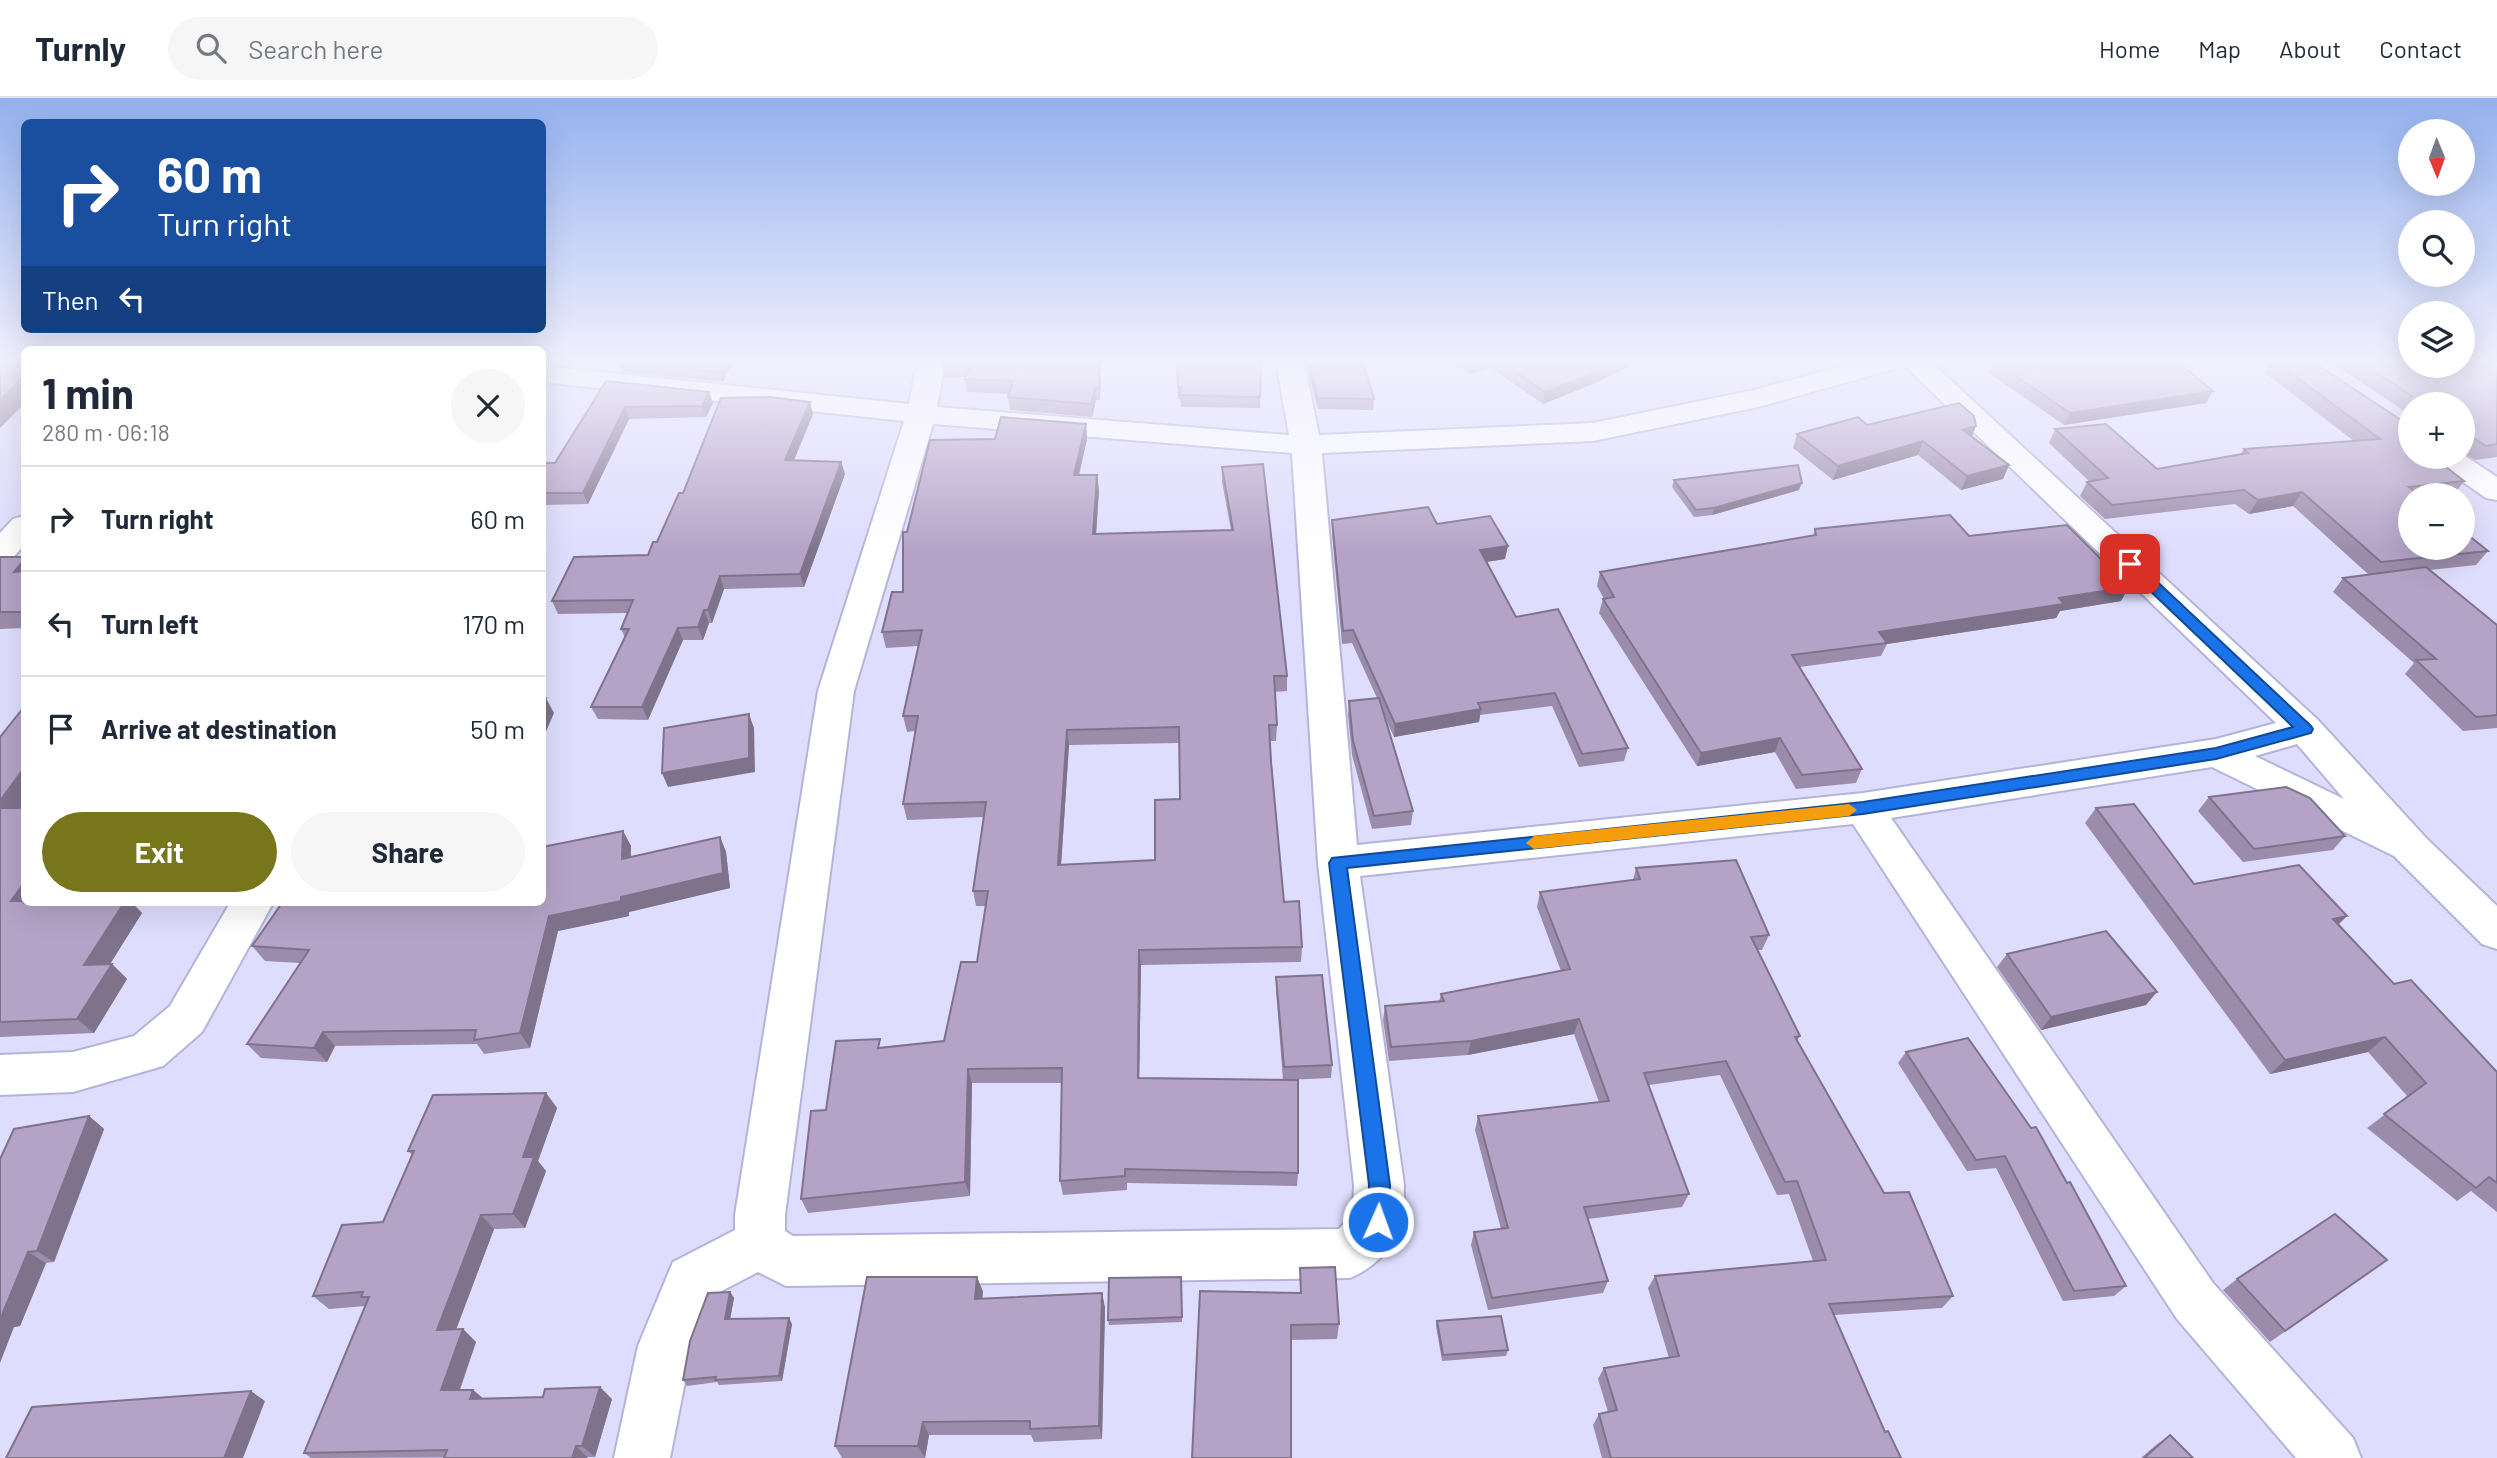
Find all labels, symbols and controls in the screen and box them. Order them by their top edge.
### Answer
search box [168,17,658,80]
text: Turnly [35,28,126,68]
icon: search [192,29,230,67]
text: Search here [248,33,383,64]
text: Home [2099,34,2160,63]
text: Map [2198,34,2241,63]
text: About [2279,34,2341,63]
text: Contact [2379,34,2462,63]
north arrow [2398,119,2474,196]
map controls [2398,119,2475,560]
text: 60 m [157,144,262,203]
icon: right [42,147,133,238]
text: Turn right [157,204,292,242]
button: search [2398,210,2475,287]
icon: left [113,280,151,318]
text: Then [42,284,99,315]
button: layers [2398,301,2475,378]
text: 1 min [42,367,134,417]
button: close [451,369,525,443]
button: + [2398,392,2475,469]
text: 280 m · 06:18 [42,418,170,446]
button: − [2398,483,2475,560]
icon: right [42,500,80,538]
text: Turn right [101,503,214,534]
text: 60 m [470,503,525,534]
pin [2100,534,2160,594]
icon: arrive [2111,545,2149,583]
icon: left [42,605,80,643]
text: Turn left [101,608,199,639]
text: 170 m [462,608,525,639]
icon: arrive [42,710,80,748]
text: Arrive at destination [101,713,337,744]
text: 50 m [470,713,525,744]
button: Exit [42,812,277,892]
button: Share [291,812,525,892]
position arrow [1341,1185,1415,1259]

